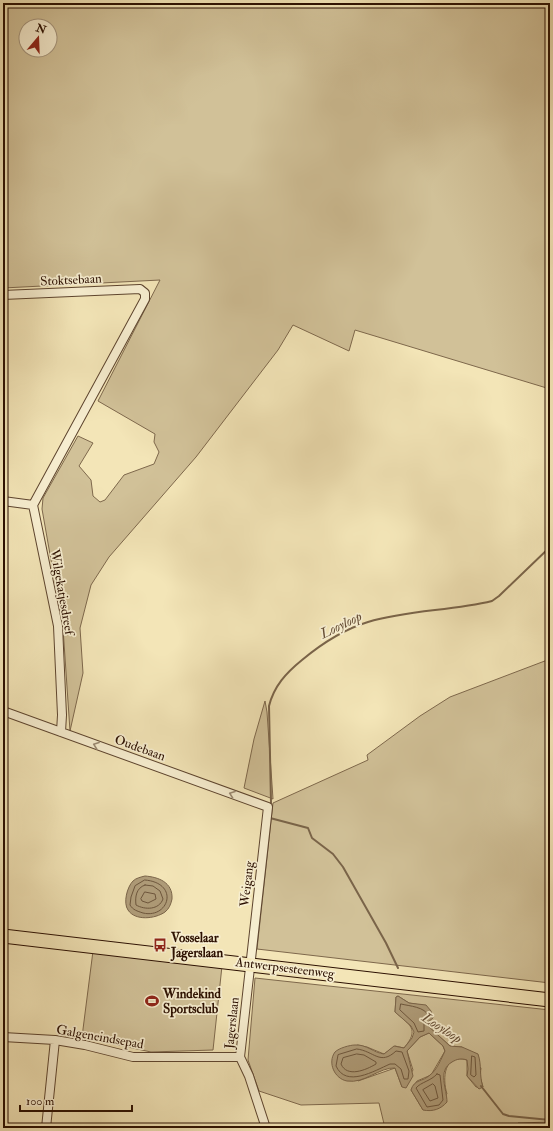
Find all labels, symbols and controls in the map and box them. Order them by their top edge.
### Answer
north arrow [18,18,58,58]
text: N [33,21,49,37]
street label: Stoktsebaan [40,270,102,290]
street label: Wilgekatjesdreef [46,547,78,638]
water label: Looyloop [316,608,365,643]
street label: Oudebaan [112,731,168,765]
one-way arrow [93,742,100,750]
one-way arrow [228,791,235,799]
street label: Weigang [237,860,257,909]
place label: Vosselaar Jagerslaan [170,930,223,962]
bus stop icon: Vosselaar Jagerslaan [152,937,168,953]
street label: Antwerpsesteenweg [233,954,336,983]
place label: Windekind Sportsclub [162,986,222,1018]
sports icon: Windekind Sportsclub [144,993,160,1009]
street label: Jagerslaan [221,996,243,1051]
water label: Looyloop [418,1008,465,1047]
street label: Galgeneindsepad [55,1021,145,1054]
scale bar [20,1087,132,1113]
text: 100 m [26,1094,55,1109]

